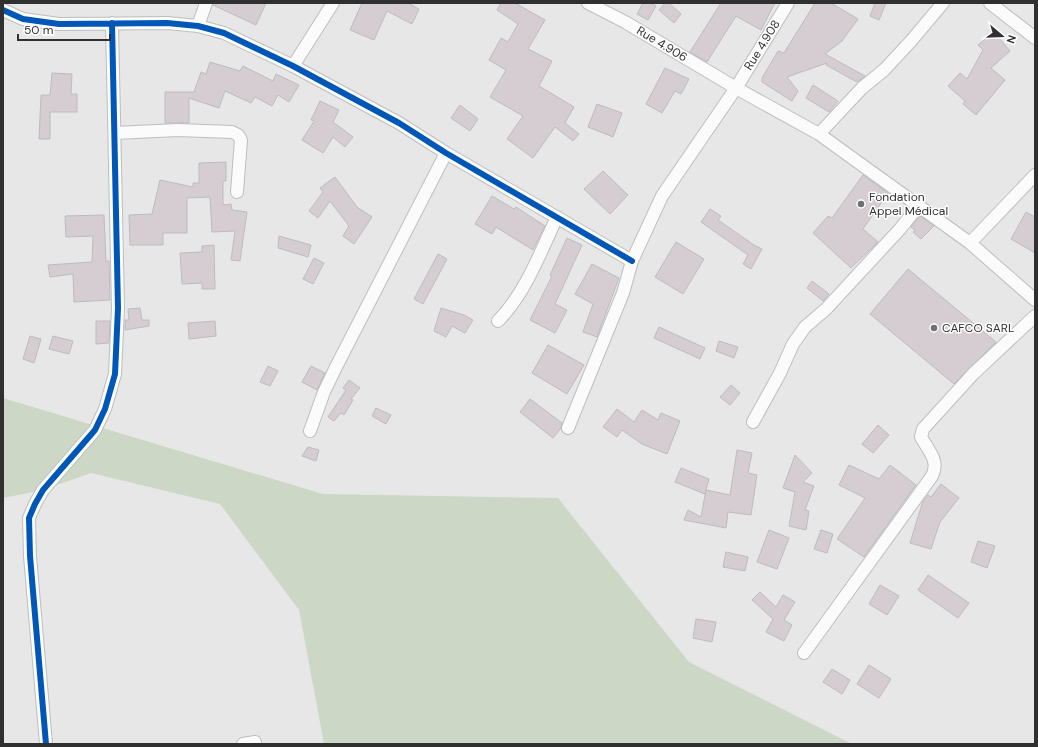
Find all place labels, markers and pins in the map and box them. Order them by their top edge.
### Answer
place label: Fondation Appel Médical [869,189,948,219]
marker: Fondation Appel Médical [856,199,866,209]
place label: CAFCO SARL [942,320,1014,336]
marker: CAFCO SARL [929,323,939,333]

